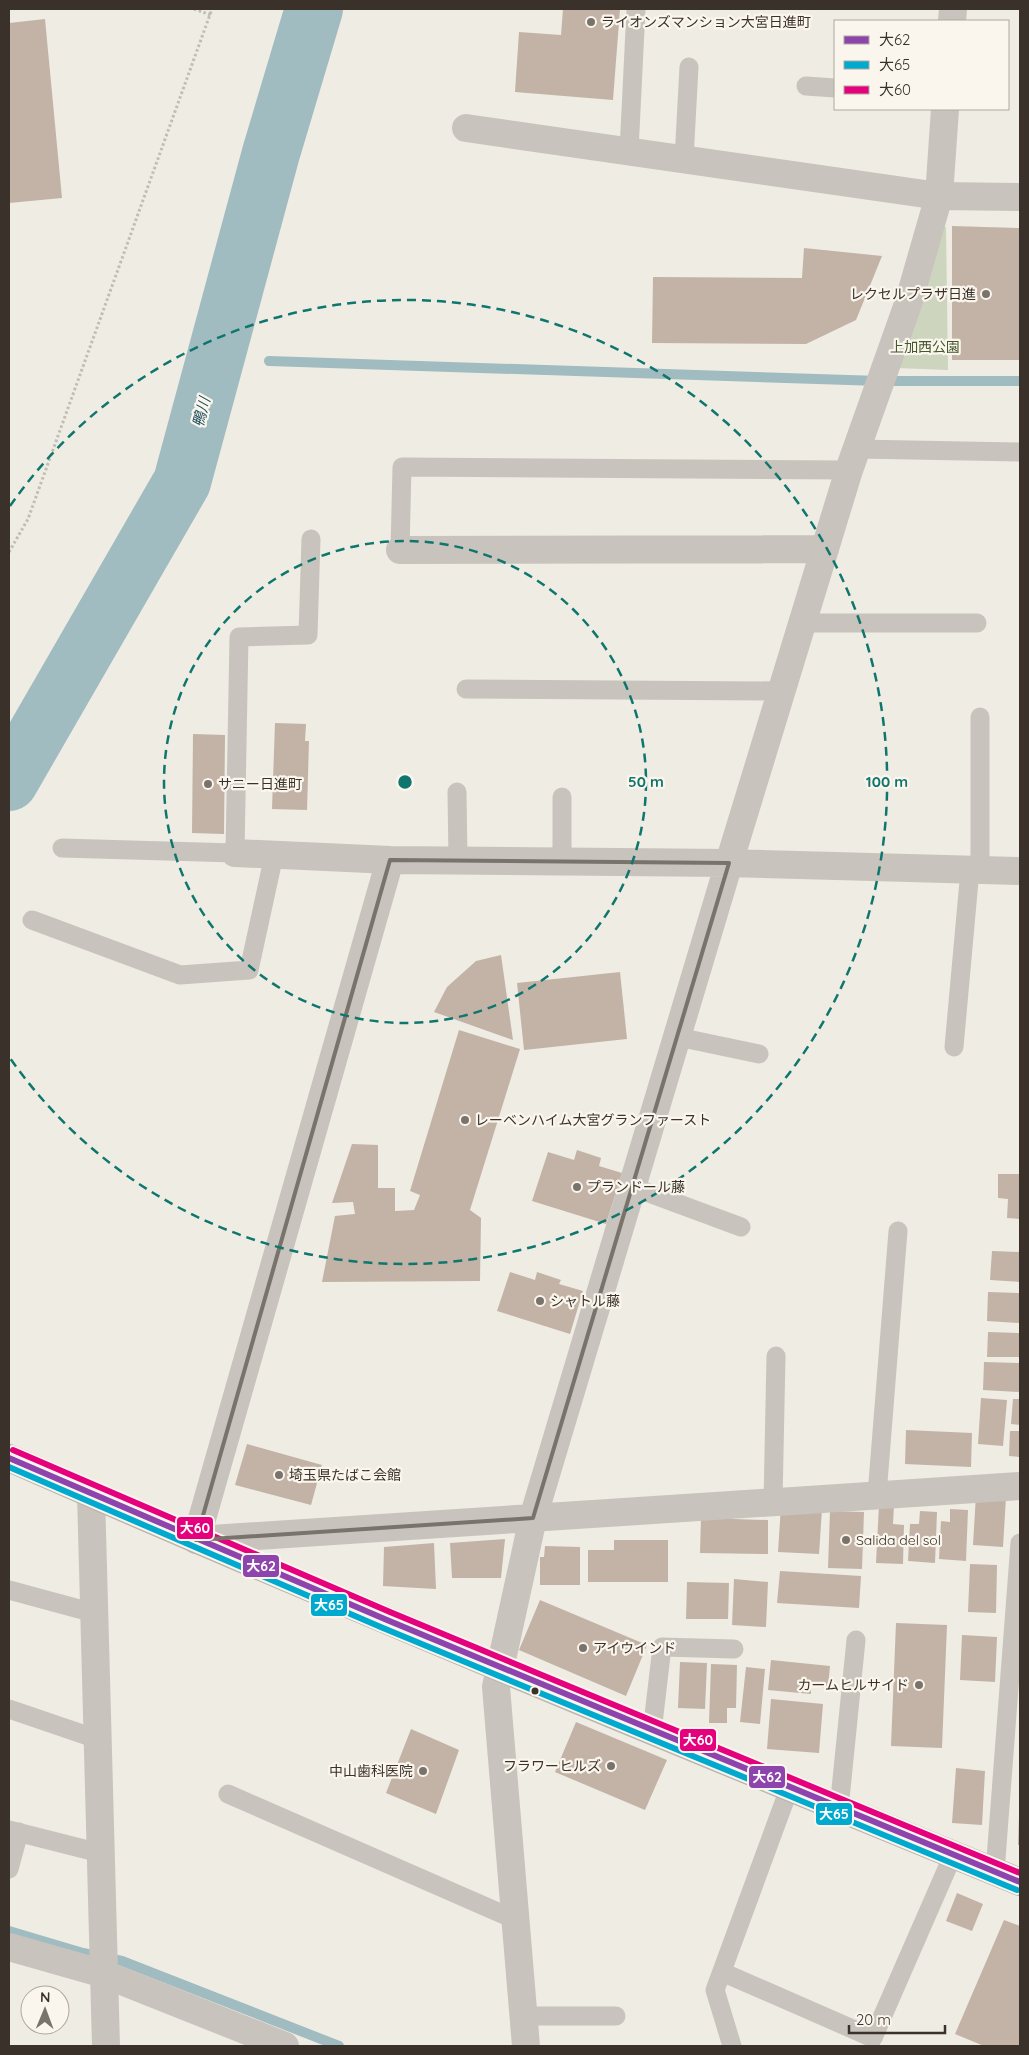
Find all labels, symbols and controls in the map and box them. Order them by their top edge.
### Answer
place label: ライオンズマンション大宮日進町 [601,13,811,31]
marker: ライオンズマンション大宮日進町 [585,16,597,28]
legend [834,20,1009,110]
text: 大62 [879,30,910,49]
text: 大65 [879,55,910,74]
text: 大60 [879,80,911,99]
place label: レクセルプラザ日進 [850,285,976,303]
marker: レクセルプラザ日進 [980,288,992,300]
park label: 上加西公園 [890,338,960,356]
water label: 鴨川 [188,393,215,429]
text: 50 m [628,772,664,791]
text: 100 m [866,772,908,791]
centre of rings [396,773,414,791]
place label: サニー日進町 [218,775,302,793]
marker: サニー日進町 [202,778,214,790]
place label: レーベンハイム大宮グランファースト [475,1111,711,1129]
marker: レーベンハイム大宮グランファースト [459,1114,471,1126]
place label: プランドール藤 [587,1178,685,1196]
marker: プランドール藤 [571,1181,583,1193]
place label: シャトル藤 [550,1292,620,1310]
marker: シャトル藤 [534,1295,546,1307]
place label: 埼玉県たばこ会館 [289,1466,401,1484]
marker: 埼玉県たばこ会館 [273,1469,285,1481]
line badge: 大60 [176,1516,214,1540]
text: 大60 [180,1519,211,1537]
place label: Salida del sol [856,1531,941,1549]
marker: Salida del sol [840,1534,852,1546]
line badge: 大62 [242,1554,280,1578]
text: 大62 [246,1557,276,1575]
line badge: 大65 [310,1593,348,1617]
text: 大65 [314,1596,344,1614]
place label: アイウインド [593,1639,676,1657]
marker: アイウインド [577,1642,589,1654]
place label: カームヒルサイド [797,1676,909,1694]
marker: カームヒルサイド [913,1679,925,1691]
unlabelled marker [530,1686,540,1696]
line badge: 大60 [679,1728,717,1752]
text: 大60 [683,1731,714,1749]
place label: フラワーヒルズ [503,1757,601,1775]
marker: フラワーヒルズ [605,1760,617,1772]
place label: 中山歯科医院 [329,1762,413,1780]
marker: 中山歯科医院 [417,1765,429,1777]
line badge: 大62 [748,1765,786,1789]
text: 大62 [752,1768,782,1786]
line badge: 大65 [815,1802,853,1826]
text: 大65 [819,1805,849,1823]
north arrow [20,1985,70,2035]
text: N [40,1988,51,2006]
scale bar [849,2002,945,2034]
text: 20 m [856,2010,891,2029]

